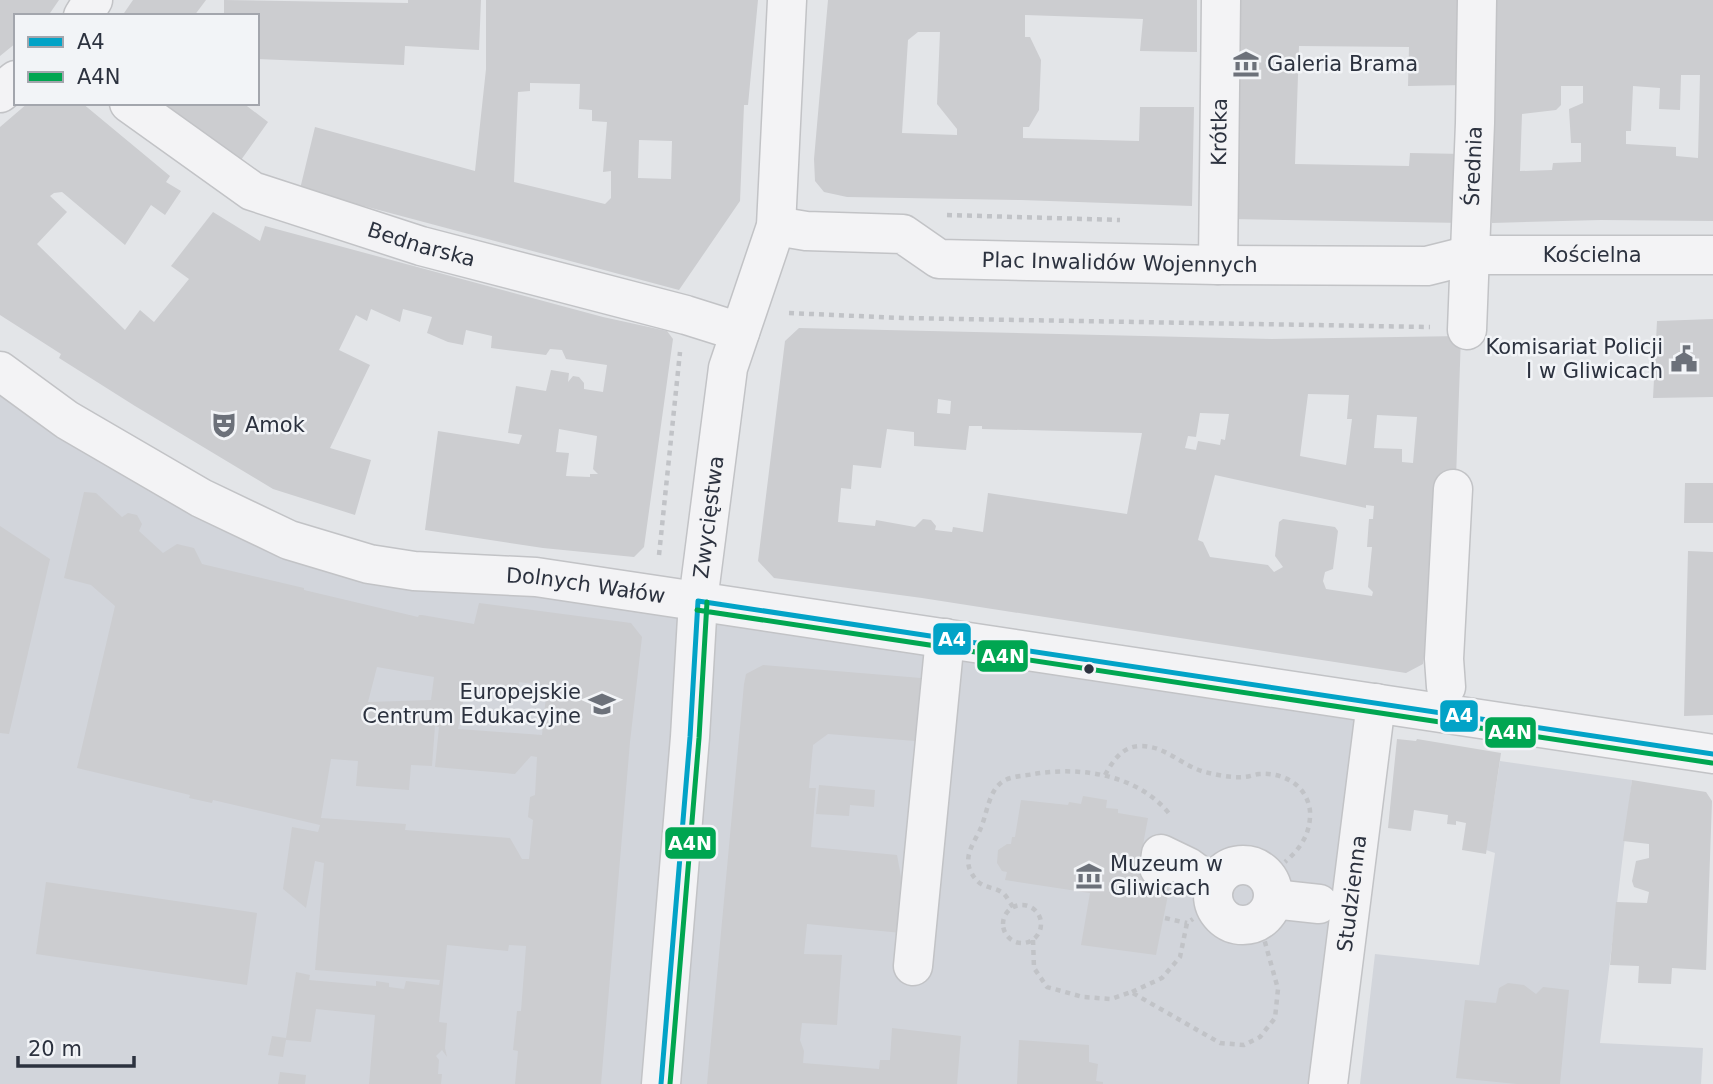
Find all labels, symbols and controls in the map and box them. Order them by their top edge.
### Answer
legend [14,14,259,105]
text: A4 [77,30,105,54]
museum icon: Galeria Brama [1231,49,1261,79]
place label: Galeria Brama [1267,52,1418,76]
text: A4N [77,65,120,89]
street label: Krótka [1207,98,1232,166]
street label: Średnia [1459,126,1487,206]
street label: Bednarska [364,217,478,272]
street label: Kościelna [1543,243,1642,267]
street label: Plac Inwalidów Wojennych [981,248,1258,277]
place label: Komisariat Policji I w Gliwicach [1485,335,1663,383]
public building icon: Komisariat Policji I w Gliwicach [1669,344,1699,374]
theatre icon: Amok [209,410,239,440]
place label: Amok [245,413,306,437]
street label: Zwycięstwa [689,454,729,580]
street label: Dolnych Wałów [505,564,667,608]
line badge: A4 [932,622,972,656]
text: A4 [938,628,966,650]
line badge: A4N [976,639,1029,673]
text: A4N [981,645,1025,667]
unlabelled marker [1082,662,1096,676]
place label: Europejskie Centrum Edukacyjne [362,680,581,728]
school or university icon: Europejskie Centrum Edukacyjne [587,689,617,719]
line badge: A4 [1439,699,1479,733]
text: A4 [1445,704,1473,726]
line badge: A4N [1484,716,1537,749]
text: A4N [1488,721,1532,743]
line badge: A4N [664,826,717,860]
text: A4N [668,832,712,854]
street label: Studzienna [1333,834,1371,953]
place label: Muzeum w Gliwicach [1110,852,1223,900]
museum icon: Muzeum w Gliwicach [1074,861,1104,891]
scale bar [18,1024,133,1068]
text: 20 m [28,1037,82,1061]

